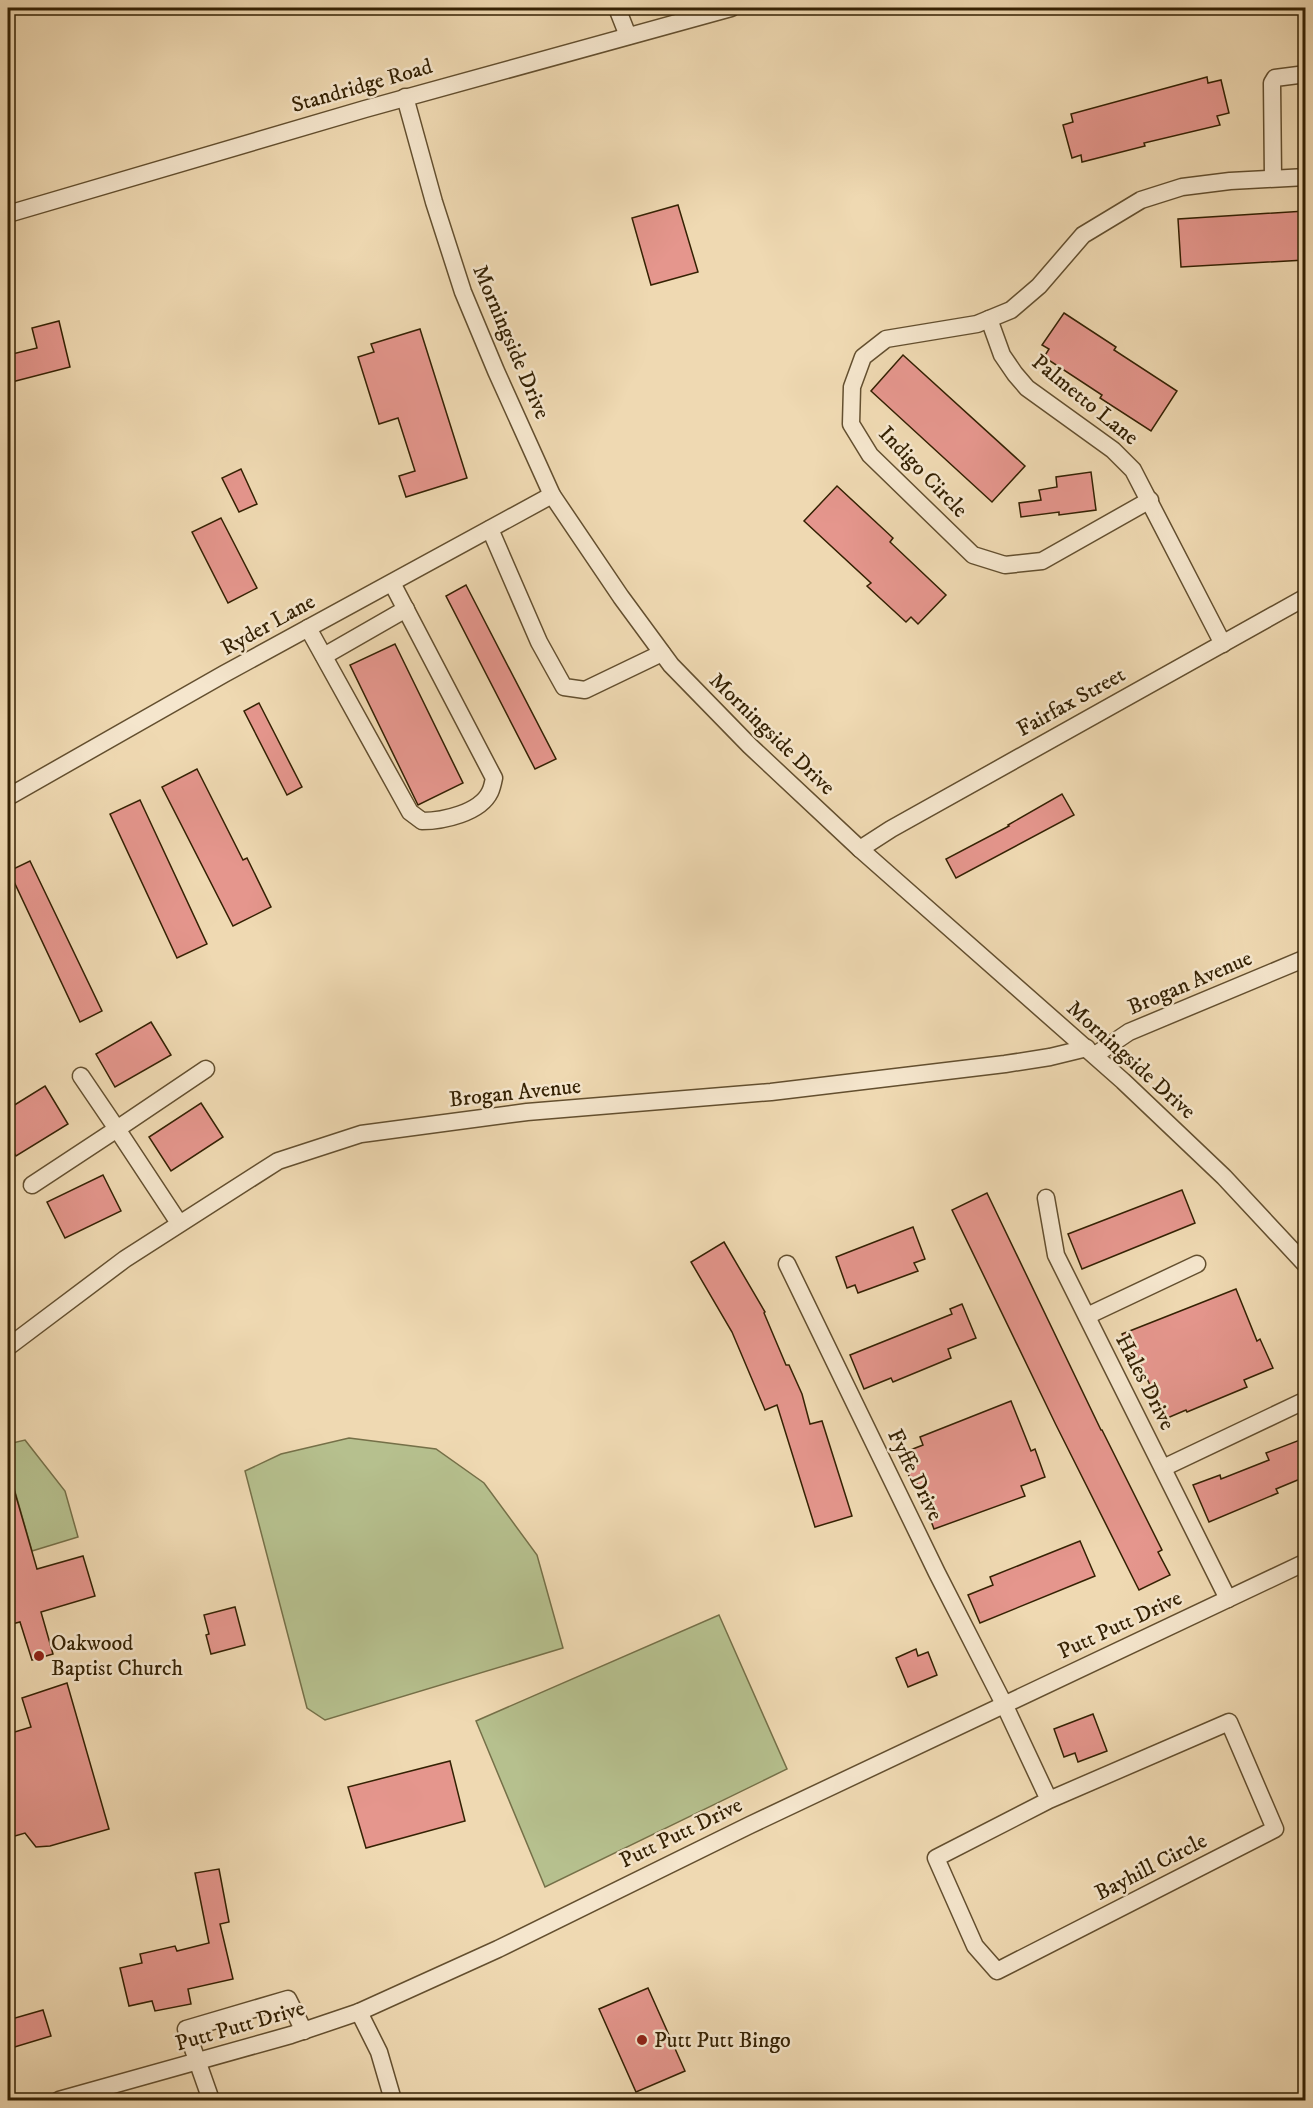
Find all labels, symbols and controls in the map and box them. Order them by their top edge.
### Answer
street label: Standridge Road [288,53,436,119]
street label: Morningside Drive [466,261,556,423]
street label: Palmetto Lane [1026,349,1144,451]
street label: Indigo Circle [873,421,973,523]
street label: Ryder Lane [216,588,320,662]
street label: Fairfax Street [1012,661,1130,743]
street label: Morningside Drive [703,667,841,801]
street label: Brogan Avenue [1124,945,1256,1021]
street label: Morningside Drive [1061,995,1201,1125]
street label: Brogan Avenue [448,1073,582,1113]
street label: Hales Drive [1109,1329,1181,1435]
street label: Fyffe Drive [881,1425,949,1525]
street label: Putt Putt Drive [1054,1585,1186,1665]
place label: Oakwood Baptist Church [51,1630,183,1682]
marker: Oakwood Baptist Church [32,1649,46,1663]
street label: Putt Putt Drive [615,1792,747,1874]
street label: Bayhill Circle [1091,1827,1211,1907]
street label: Putt Putt Drive [172,1995,308,2057]
place label: Putt Putt Bingo [654,2027,791,2054]
marker: Putt Putt Bingo [635,2033,649,2047]

